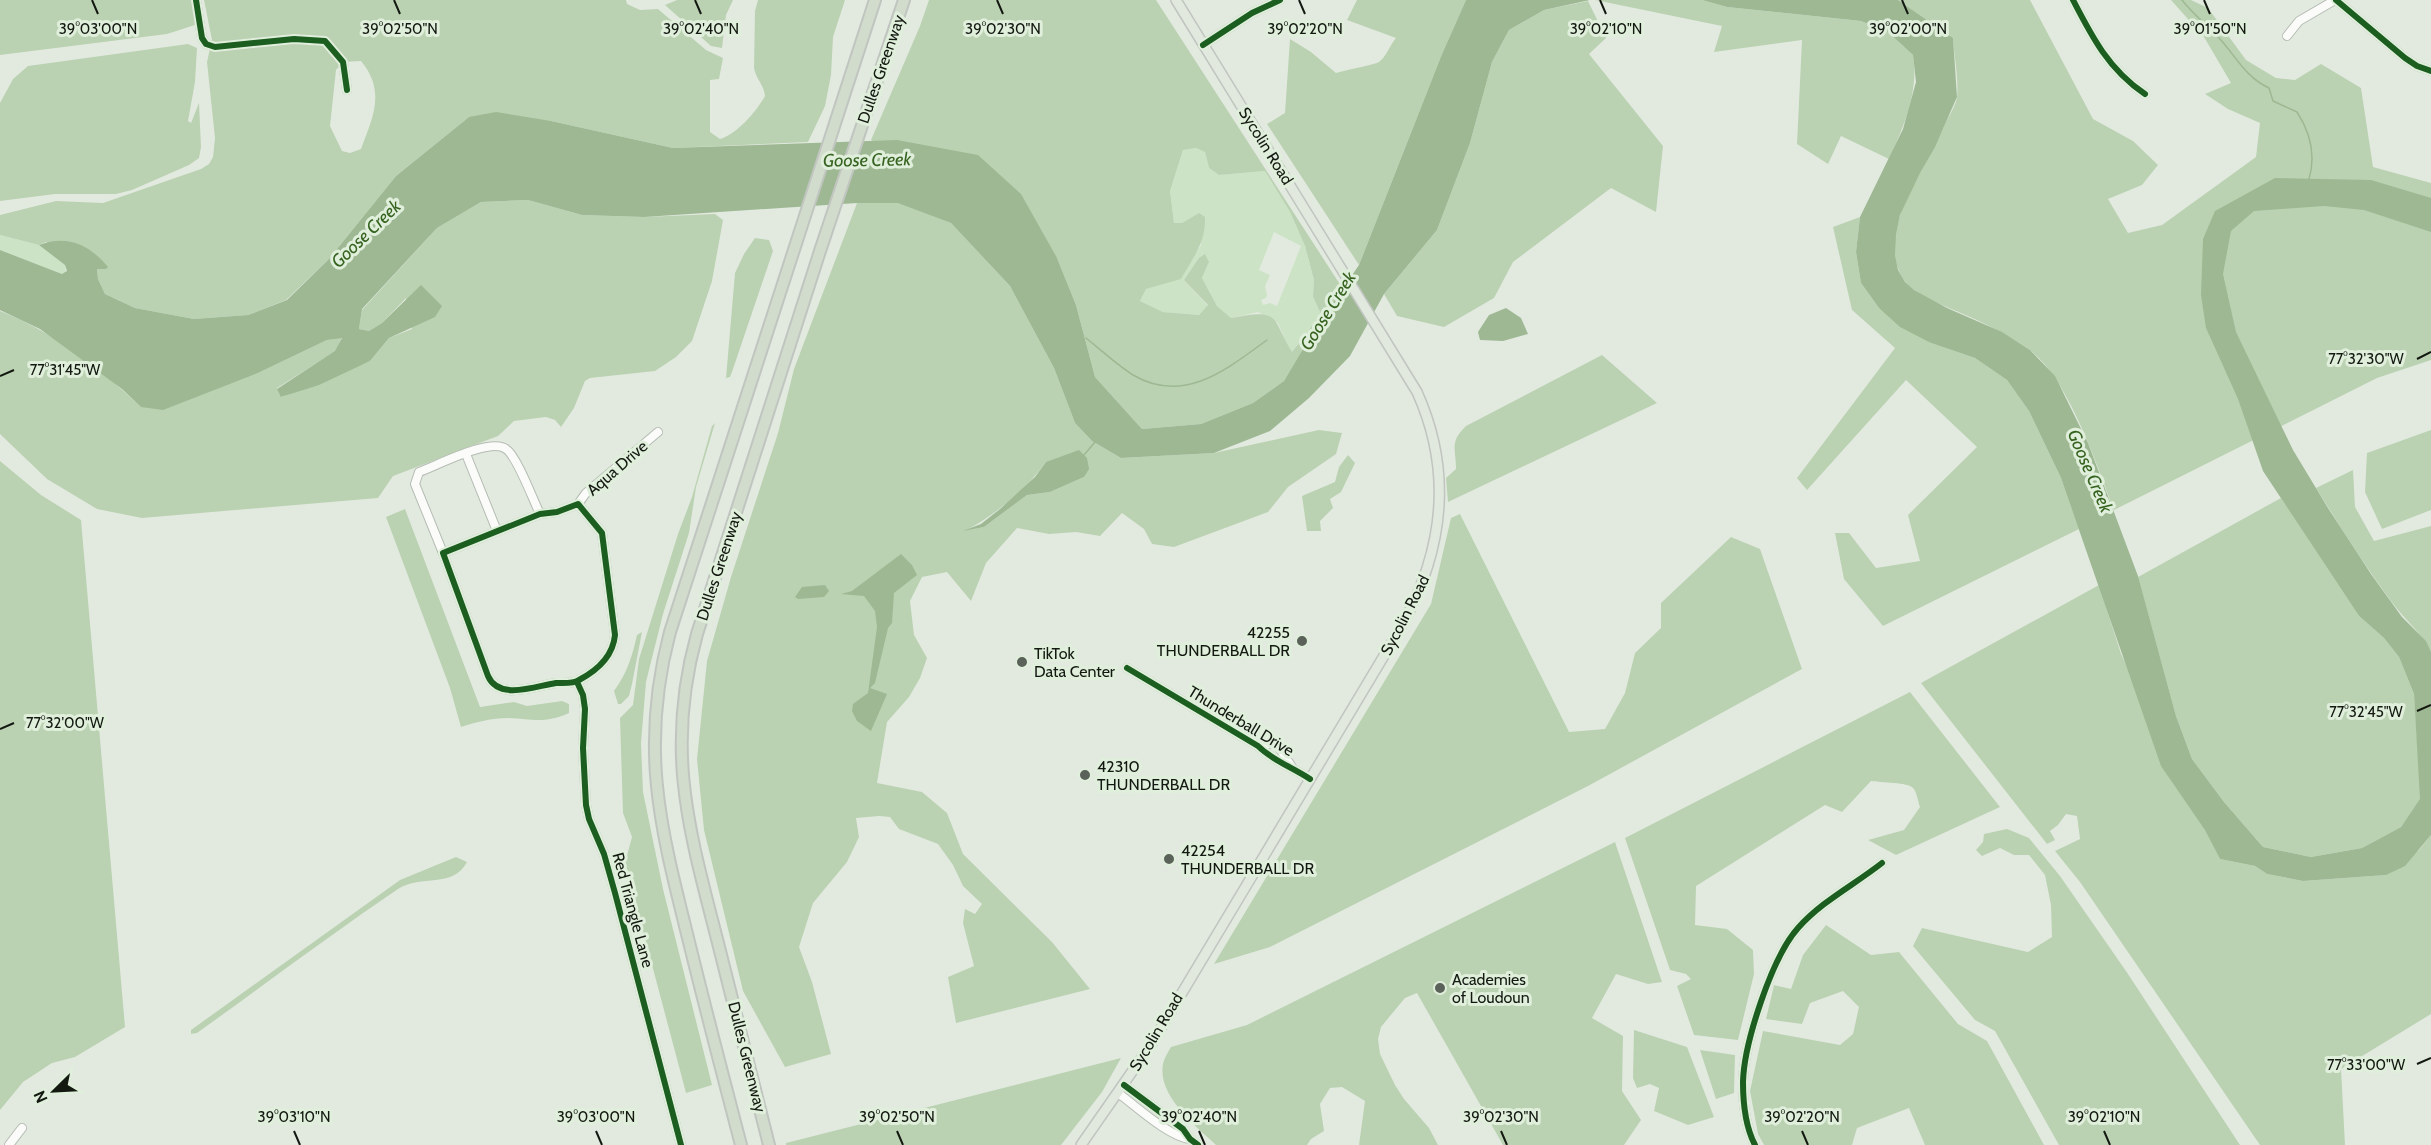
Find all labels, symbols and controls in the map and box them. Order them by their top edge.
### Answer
street label: Dulles Greenway [854,12,908,126]
text: 39°03'00"N [59,20,137,38]
text: 39°02'50"N [362,20,438,38]
text: 39°02'40"N [663,20,739,38]
text: 39°02'30"N [965,20,1041,38]
text: 39°02'20"N [1267,20,1343,38]
text: 39°02'10"N [1570,20,1642,38]
text: 39°02'00"N [1869,20,1947,38]
text: 39°01'50"N [2174,20,2246,38]
street label: Sycolin Road [1235,104,1297,188]
water label: Goose Creek [823,148,913,172]
water label: Goose Creek [327,195,406,273]
water label: Goose Creek [1295,267,1361,354]
text: 77°32'30"W [2328,350,2405,368]
text: 77°31'45"W [30,361,101,379]
water label: Goose Creek [2063,426,2118,517]
street label: Aqua Drive [583,437,651,499]
street label: Dulles Greenway [692,509,746,623]
street label: Sycolin Road [1377,572,1433,658]
place label: 42255 THUNDERBALL DR [1157,623,1290,660]
marker: 42255 THUNDERBALL DR [1295,634,1309,648]
place label: TikTok Data Center [1034,644,1116,681]
marker: TikTok Data Center [1015,655,1029,669]
street label: Thunderball Drive [1185,682,1297,760]
text: 77°32'45"W [2329,703,2404,721]
text: 77°32'00"W [26,714,105,732]
place label: 42310 THUNDERBALL DR [1097,757,1230,794]
marker: 42310 THUNDERBALL DR [1078,768,1092,782]
place label: 42254 THUNDERBALL DR [1181,841,1314,878]
street label: Red Triangle Lane [608,850,658,970]
marker: 42254 THUNDERBALL DR [1162,852,1176,866]
place label: Academies of Loudoun [1452,970,1530,1007]
marker: Academies of Loudoun [1433,981,1447,995]
street label: Sycolin Road [1125,990,1187,1074]
street label: Dulles Greenway [724,1000,770,1114]
text: 77°33'00"W [2327,1056,2406,1074]
north arrow [24,1061,84,1121]
text: N [30,1088,52,1106]
text: 39°03'10"N [258,1108,330,1126]
text: 39°03'00"N [557,1108,635,1126]
text: 39°02'50"N [859,1108,935,1126]
text: 39°02'40"N [1161,1108,1237,1126]
text: 39°02'30"N [1463,1108,1539,1126]
text: 39°02'20"N [1764,1108,1840,1126]
text: 39°02'10"N [2068,1108,2140,1126]

